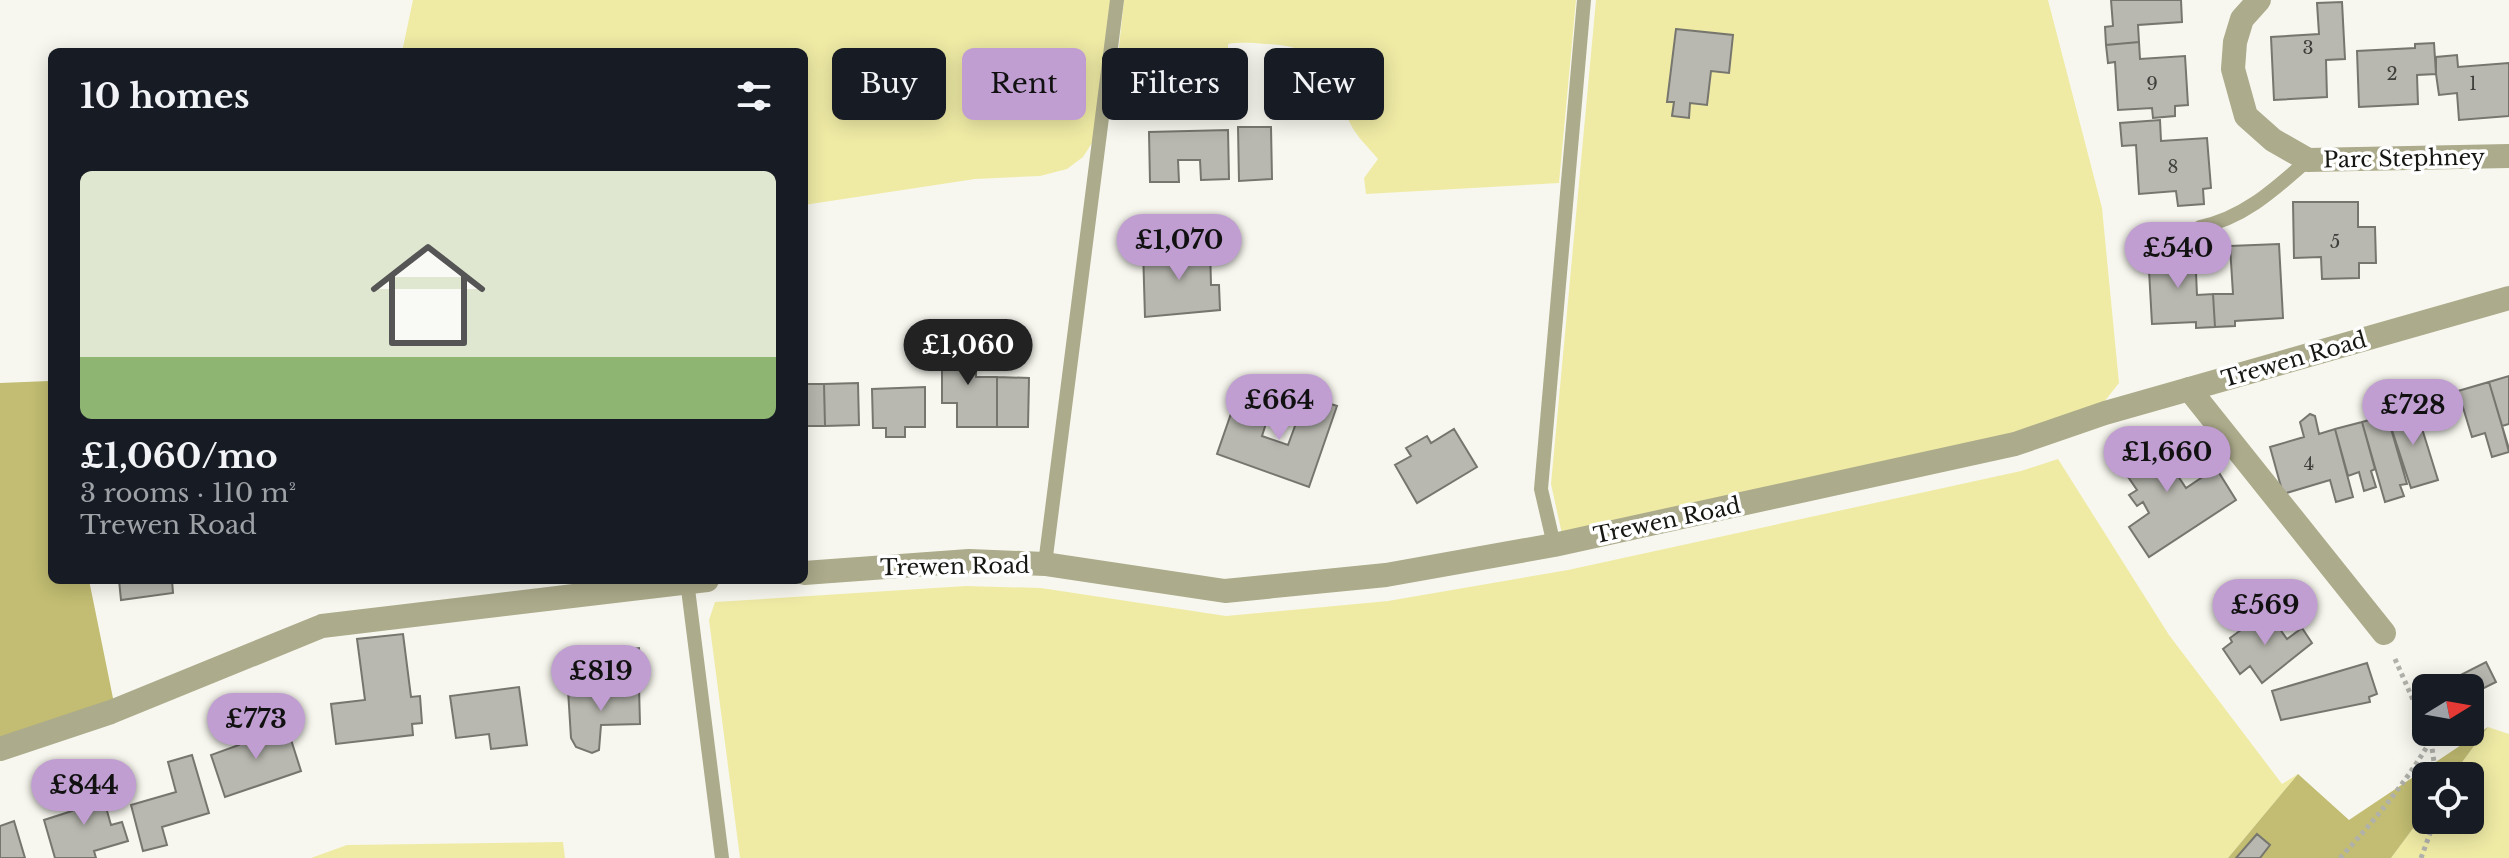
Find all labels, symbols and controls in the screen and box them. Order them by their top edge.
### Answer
house number: 3 [2302,37,2314,59]
chip: Buy [832,48,946,120]
chip: Rent [962,48,1086,120]
chip: Filters [1102,48,1248,120]
chip: New [1264,48,1384,120]
house number: 2 [2386,63,2398,85]
house number: 9 [2146,73,2158,95]
house number: 1 [2469,73,2477,95]
icon: filters [732,74,776,118]
text: 10 homes [80,75,250,117]
street label: Parc Stephney [2323,144,2485,173]
house number: 8 [2168,156,2178,178]
pin: £1,070 [1114,214,1244,282]
pin: £540 [2131,222,2225,290]
icon: home [356,223,500,367]
text: £1,070 [1135,224,1223,256]
house number: 5 [2330,231,2340,253]
text: £540 [2143,232,2213,264]
pin: £1,060 [903,319,1033,387]
street label: Trewen Road [2218,326,2370,393]
text: £1,060 [922,329,1014,361]
pin: £664 [1232,374,1326,442]
pin: £728 [2366,379,2460,447]
text: £664 [1244,384,1314,416]
text: £728 [2380,389,2446,421]
pin: £1,660 [2102,426,2232,494]
text: £1,060/mo [80,435,278,477]
text: £1,660 [2122,436,2212,468]
house number: 4 [2304,453,2314,475]
text: 3 rooms · 110 m² [80,477,296,509]
street label: Trewen Road [1591,492,1743,549]
text: Trewen Road [80,509,257,541]
street label: Trewen Road [880,552,1030,581]
pin: £569 [2218,579,2312,647]
text: £569 [2231,589,2299,621]
pin: £819 [554,645,648,713]
text: £819 [569,655,633,687]
north arrow [2412,674,2484,746]
map controls [2412,674,2484,834]
pin: £773 [209,693,303,761]
text: £773 [225,703,287,735]
pin: £844 [37,759,131,827]
button: locate [2412,762,2484,834]
text: £844 [49,769,119,801]

